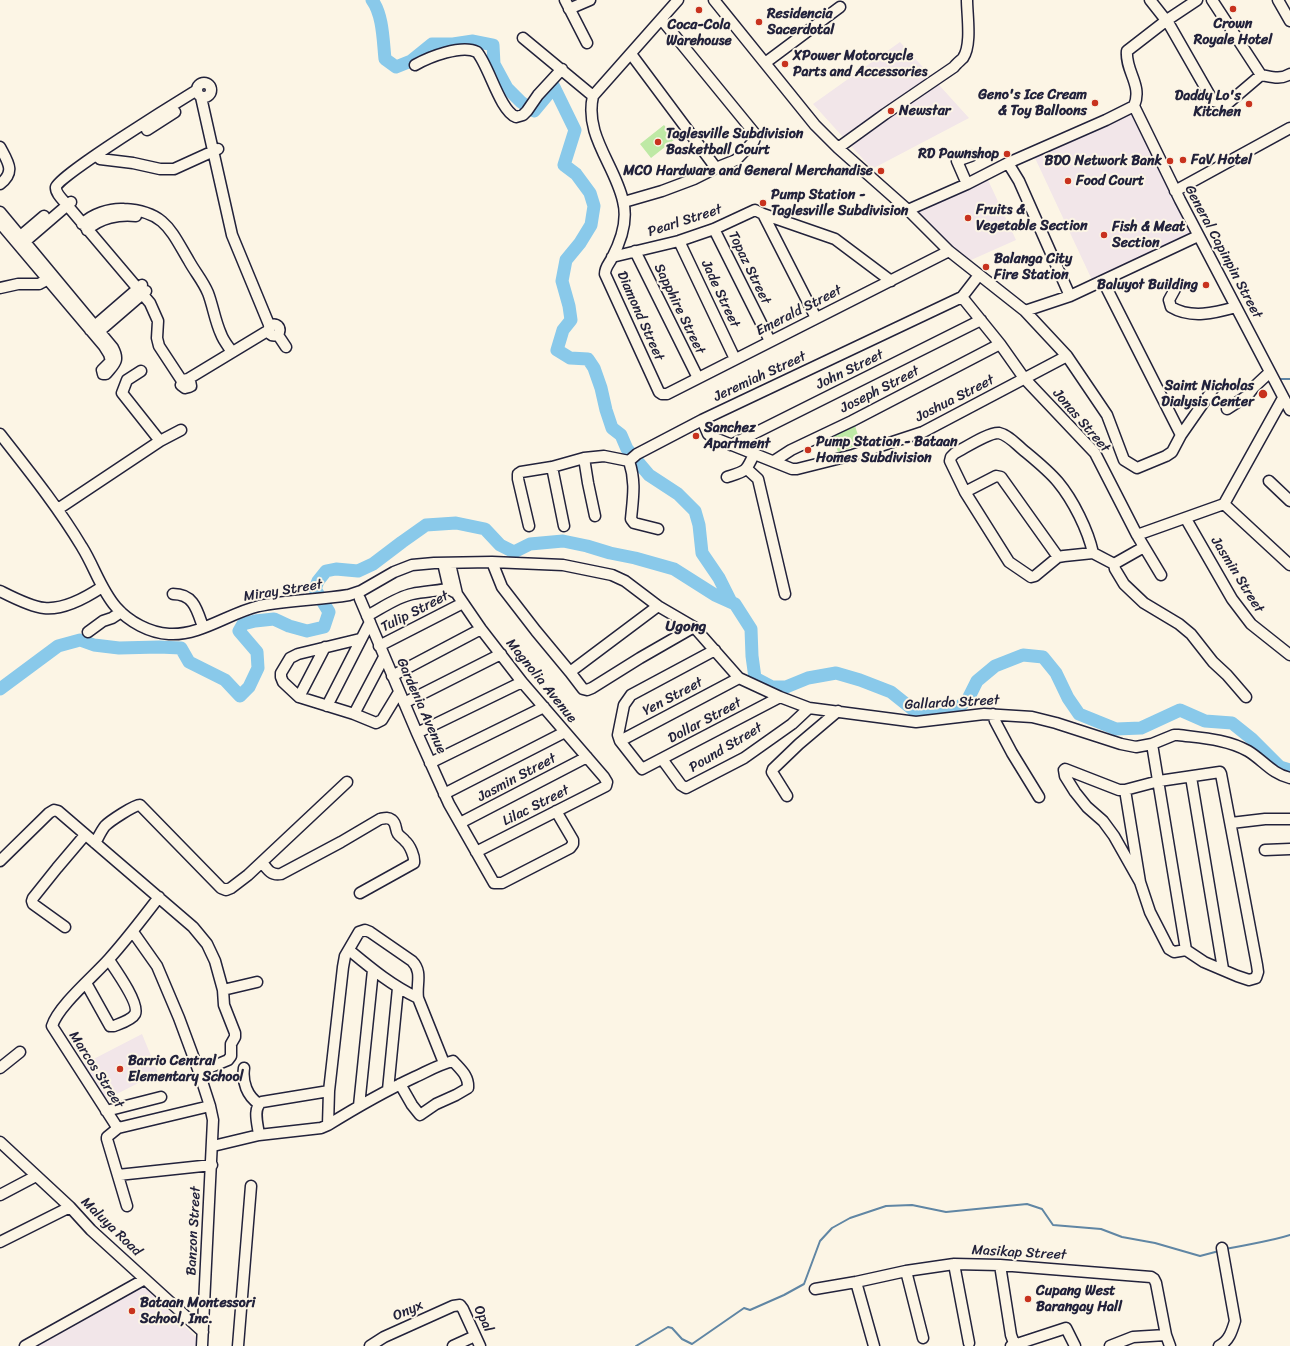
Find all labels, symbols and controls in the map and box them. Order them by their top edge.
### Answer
marker: Crown Royale Hotel [1228,4,1238,14]
marker: Coca-Cola Warehouse [694,5,704,15]
place label: Residencia Sacerdotal [767,6,834,38]
place label: Crown Royale Hotel [1194,16,1272,48]
place label: Coca-Cola Warehouse [666,17,732,50]
marker: Residencia Sacerdotal [754,17,764,27]
place label: XPower Motorcycle Parts and Accessories [793,48,928,80]
marker: XPower Motorcycle Parts and Accessories [780,59,790,69]
place label: Geno's Ice Cream & Toy Balloons [978,87,1087,120]
place label: Daddy Lo's Kitchen [1175,88,1241,120]
marker: Geno's Ice Cream & Toy Balloons [1090,98,1100,108]
marker: Daddy Lo's Kitchen [1244,99,1254,109]
place label: Newstar [899,103,950,119]
marker: Newstar [886,106,896,116]
place label: Taglesville Subdivision Basketball Court [666,126,803,158]
marker: Taglesville Subdivision Basketball Court [653,137,663,147]
place label: RD Pawnshop [918,146,999,162]
marker: RD Pawnshop [1002,149,1012,159]
place label: FaV Hotel [1191,152,1252,168]
place label: BDO Network Bank [1045,153,1162,169]
marker: FaV Hotel [1178,155,1188,165]
marker: BDO Network Bank [1165,156,1175,166]
place label: MCO Hardware and General Merchandise [623,163,873,179]
marker: MCO Hardware and General Merchandise [876,166,886,176]
place label: Food Court [1076,173,1144,189]
marker: Food Court [1063,176,1073,186]
street label: General Capinpin Street [1181,182,1265,322]
place label: Pump Station - Taglesville Subdivision [771,187,908,220]
marker: Pump Station - Taglesville Subdivision [758,198,768,208]
street label: Pearl Street [646,201,724,241]
place label: Fruits & Vegetable Section [976,202,1088,234]
marker: Fruits & Vegetable Section [963,213,973,223]
place label: Fish & Meat Section [1112,219,1185,252]
street label: Topaz Street [724,229,774,307]
marker: Fish & Meat Section [1099,230,1109,240]
place label: Balanga City Fire Station [994,251,1072,284]
street label: Jade Street [697,258,743,330]
street label: Sapphire Street [650,261,708,357]
marker: Balanga City Fire Station [981,262,991,272]
street label: Diamond Street [613,269,667,363]
place label: Baluyot Building [1097,277,1198,293]
marker: Baluyot Building [1201,280,1211,290]
street label: Emerald Street [753,282,845,340]
street label: John Street [814,346,886,394]
street label: Jeremiah Street [711,348,809,406]
street label: Joseph Street [838,363,922,417]
street label: Joshua Street [913,372,997,426]
place label: Saint Nicholas Dialysis Center [1161,378,1254,410]
street label: Jonas Street [1049,386,1113,456]
marker: Saint Nicholas Dialysis Center [1257,388,1269,400]
place label: Sanchez Apartment [704,420,770,452]
marker: Sanchez Apartment [691,431,701,441]
place label: Pump Station - Bataan Homes Subdivision [816,434,958,466]
marker: Pump Station - Bataan Homes Subdivision [803,445,813,455]
street label: Jasmin Street [1207,534,1267,616]
street label: Miray Street [242,576,324,606]
street label: Tulip Street [378,588,452,636]
district label: Ugong [666,618,706,636]
street label: Magnolia Avenue [502,636,580,726]
street label: Gardenia Avenue [392,656,450,756]
street label: Yen Street [640,674,706,720]
street label: Gallardo Street [904,692,1000,714]
street label: Dollar Street [665,695,745,747]
street label: Pound Street [686,720,766,776]
street label: Jasmin Street [475,750,559,806]
street label: Lilac Street [500,782,572,830]
street label: Marcos Street [65,1028,127,1112]
place label: Barrio Central Elementary School [128,1053,244,1086]
marker: Barrio Central Elementary School [115,1064,125,1074]
street label: Banzon Street [183,1186,205,1276]
street label: Maluya Road [77,1194,145,1260]
street label: Masikap Street [971,1242,1067,1264]
place label: Cupang West Barangay Hall [1036,1283,1122,1316]
marker: Cupang West Barangay Hall [1023,1294,1033,1304]
place label: Bataan Montessori School, Inc. [140,1295,255,1328]
street label: Onyx [390,1297,426,1325]
street label: Opal [470,1303,496,1335]
marker: Bataan Montessori School, Inc. [127,1306,137,1316]

